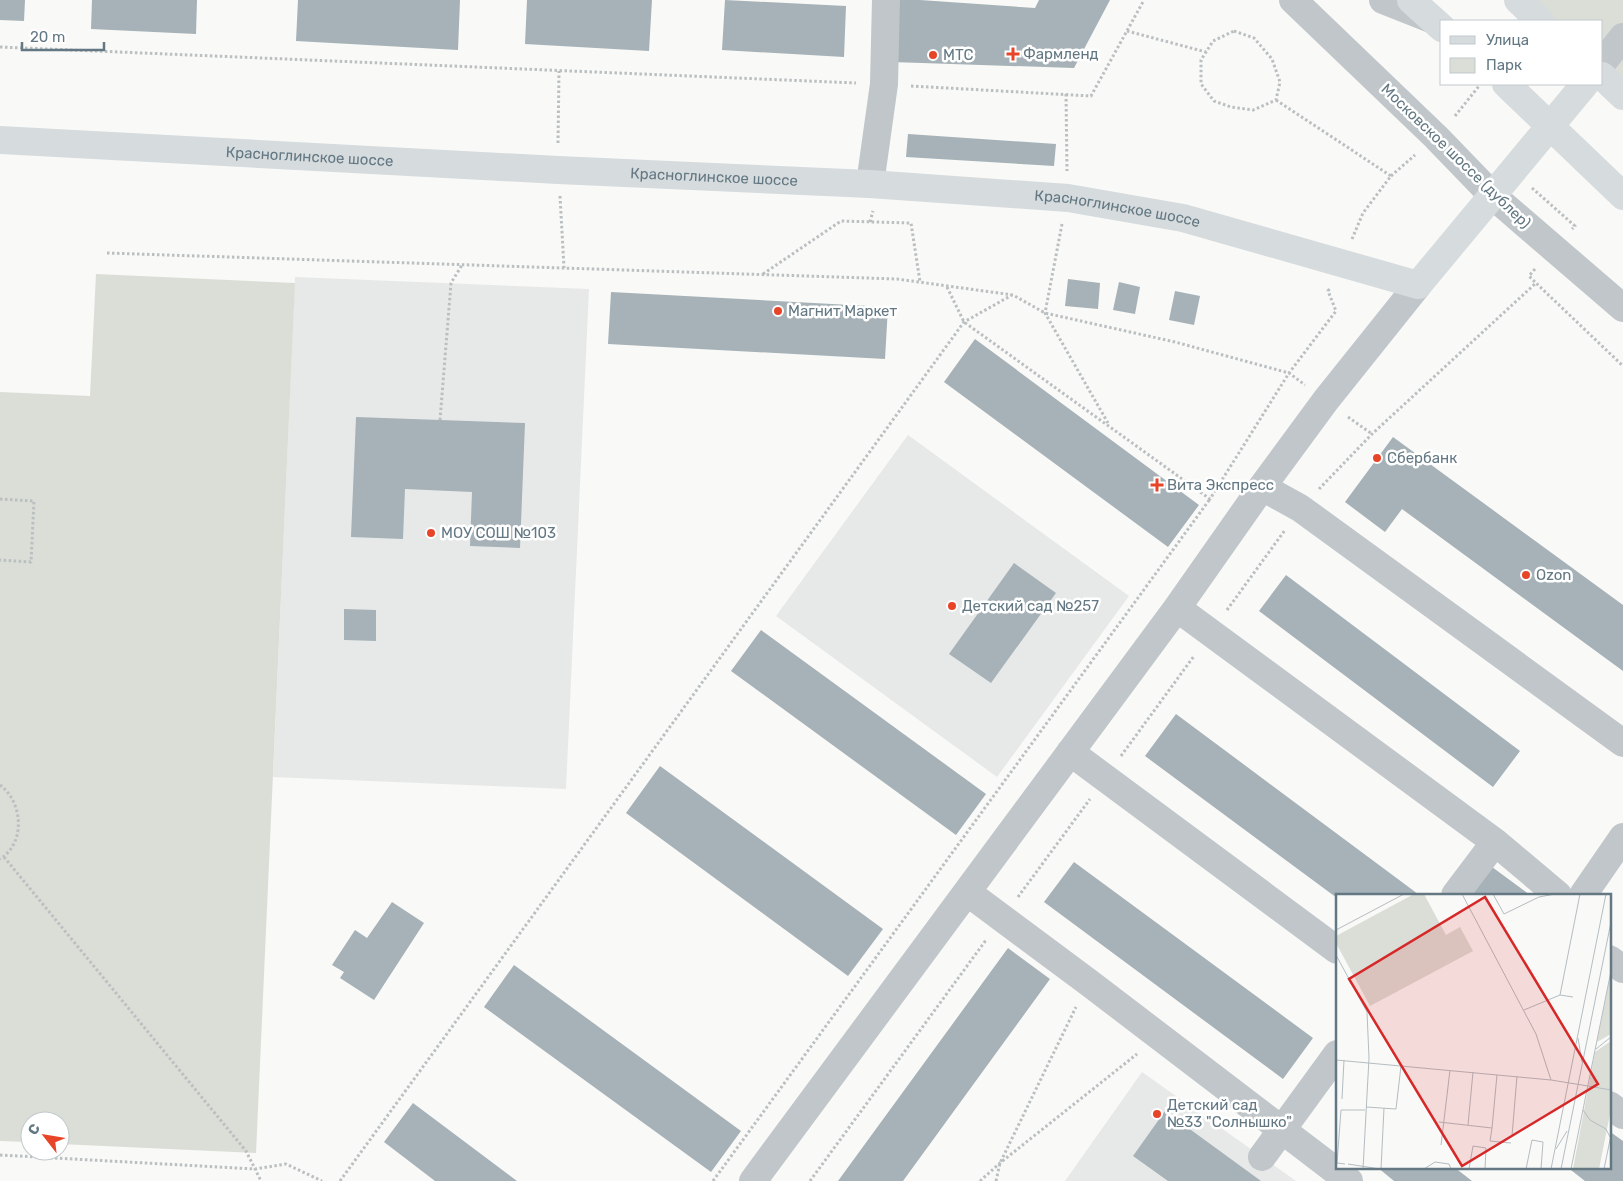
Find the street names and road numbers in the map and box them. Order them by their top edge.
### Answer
street label: Московское шоссе (дублер) [1378,80,1534,232]
street label: Красноглинское шоссе [225,143,394,170]
street label: Красноглинское шоссе [630,164,798,190]
street label: Красноглинское шоссе [1034,187,1202,231]

